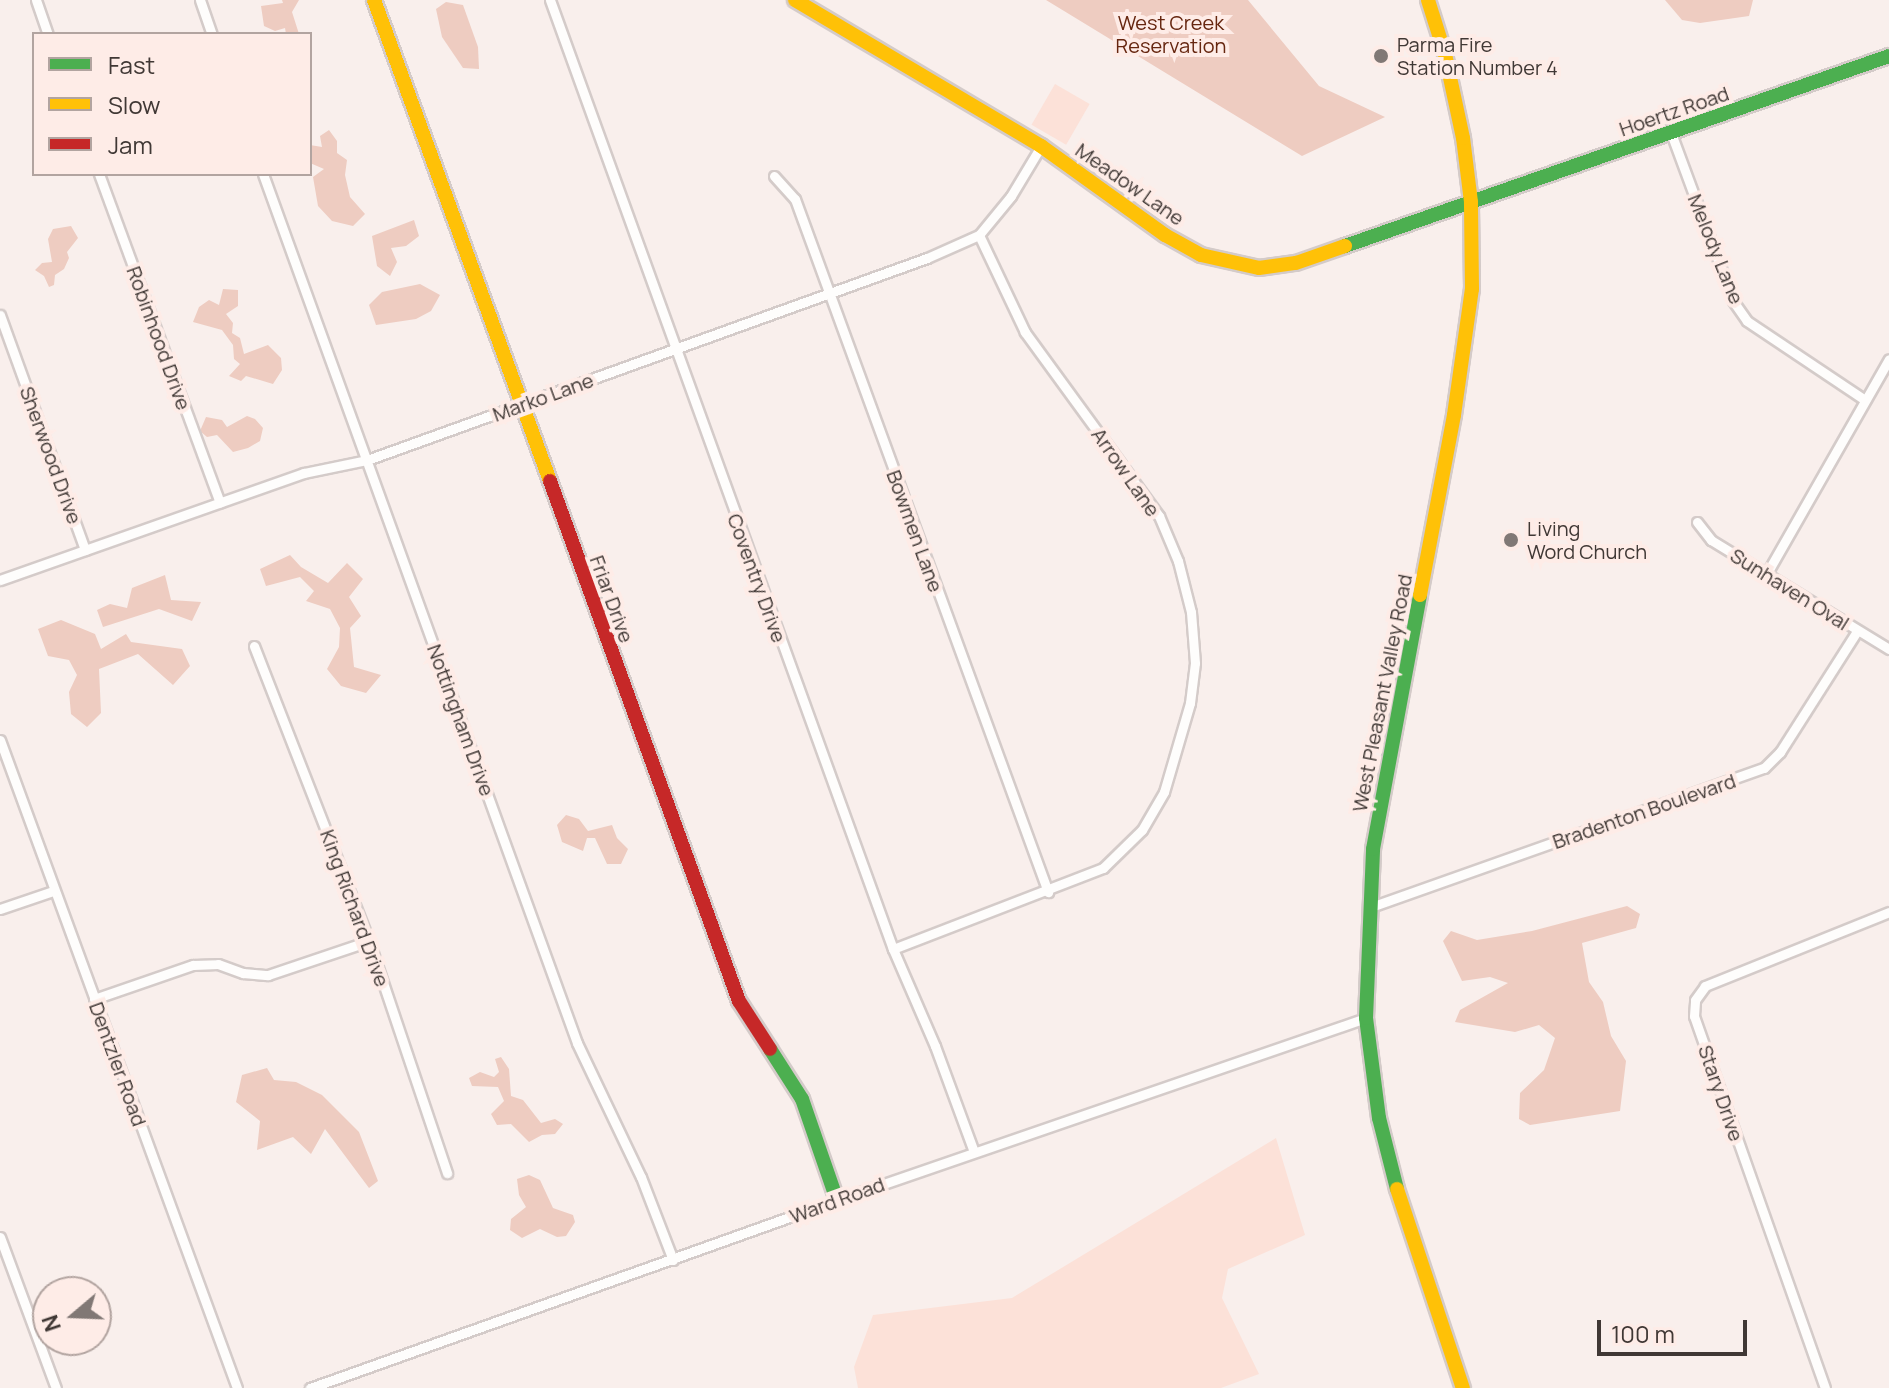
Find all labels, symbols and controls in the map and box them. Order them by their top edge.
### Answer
park label: West Creek Reservation [1116,10,1226,57]
legend [32,32,312,176]
place label: Parma Fire Station Number 4 [1397,32,1558,79]
marker: Parma Fire Station Number 4 [1372,47,1390,65]
text: Fast [108,48,155,81]
street label: Hoertz Road [1616,81,1732,141]
text: Slow [108,88,161,121]
text: Jam [108,128,153,161]
street label: Meadow Lane [1071,138,1189,230]
street label: Melody Lane [1683,191,1749,307]
street label: Robinhood Drive [122,263,196,413]
street label: Marko Lane [489,368,597,426]
street label: Sherwood Drive [15,383,87,527]
street label: Arrow Lane [1087,423,1165,521]
street label: Bowmen Lane [882,467,948,595]
street label: Coventry Drive [723,510,791,646]
place label: Living Word Church [1527,516,1647,563]
marker: Living Word Church [1502,531,1520,549]
street label: Sunhaven Oval [1726,543,1854,635]
street label: Friar Drive [585,552,639,646]
street label: West Pleasant Valley Road [1347,572,1417,814]
street label: Nottingham Drive [422,641,500,799]
street label: Bradenton Boulevard [1549,768,1739,854]
street label: King Richard Drive [315,826,395,990]
street label: Dentzler Road [84,999,152,1129]
street label: Stary Drive [1693,1042,1749,1144]
street label: Ward Road [786,1172,888,1228]
north arrow [32,1276,112,1356]
scale bar [1601,1304,1751,1354]
text: N [34,1311,68,1336]
text: 100 m [1611,1317,1675,1350]

